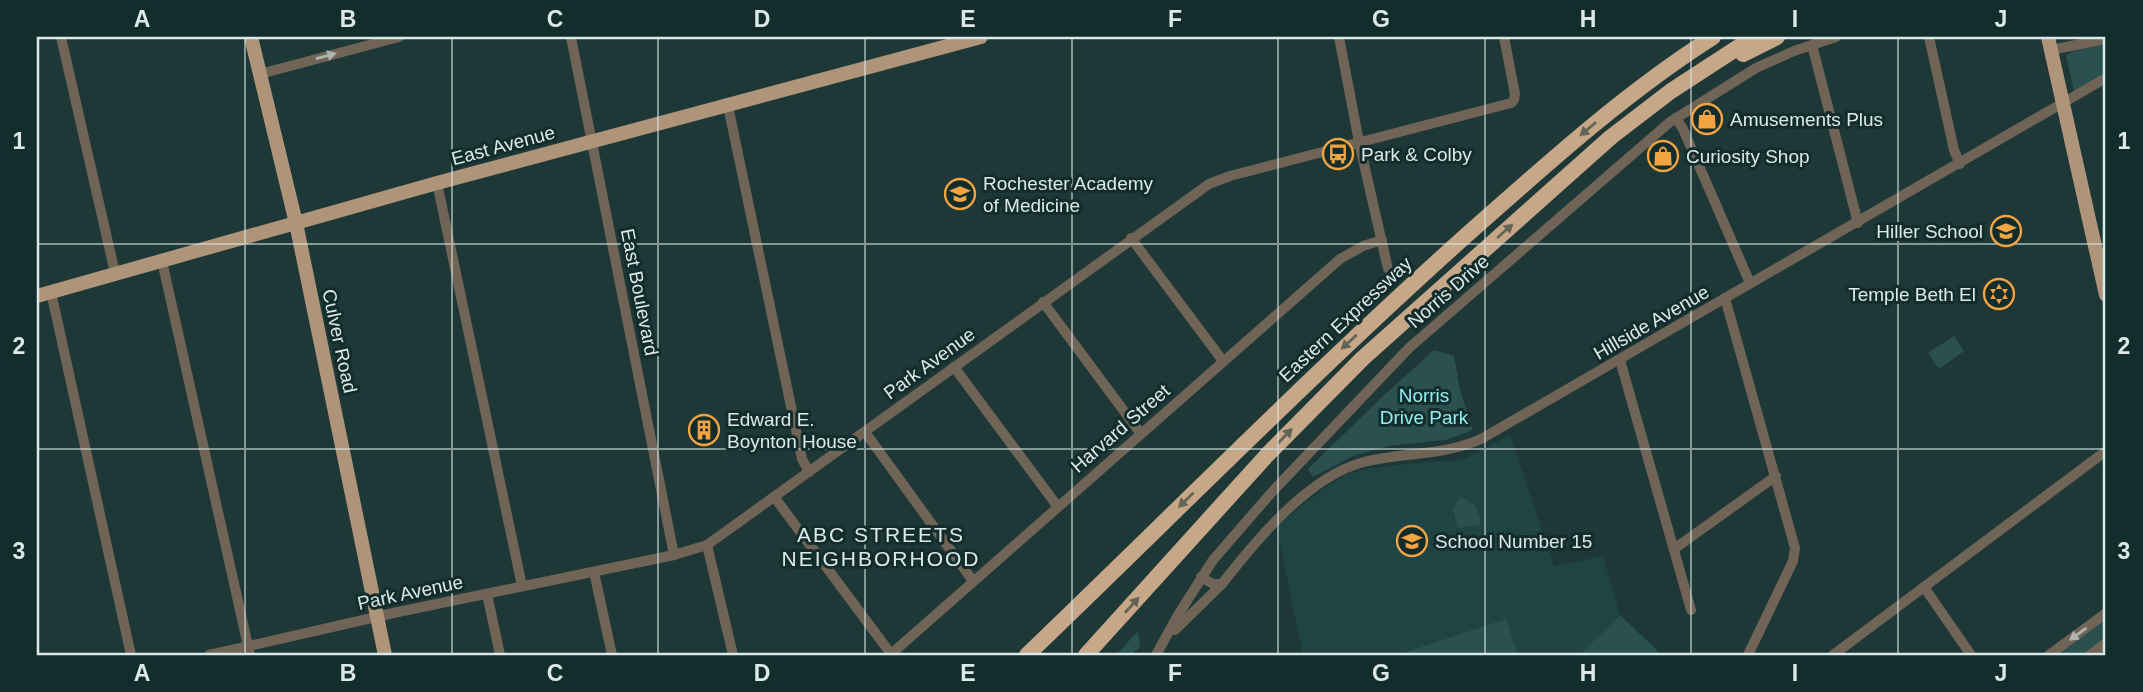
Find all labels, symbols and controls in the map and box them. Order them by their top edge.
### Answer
text: A [134,6,150,32]
text: B [340,6,356,32]
text: C [547,6,563,32]
text: D [754,6,770,32]
text: E [960,6,976,32]
text: F [1168,6,1182,32]
text: G [1372,6,1390,32]
text: H [1580,6,1596,32]
text: I [1792,6,1798,32]
text: J [1995,6,2007,32]
one-way arrow [316,51,337,61]
shop icon: Amusements Plus [1690,102,1724,136]
place label: Amusements Plus [1730,109,1883,130]
one-way arrow [1579,121,1596,136]
street label: East Avenue [449,122,557,169]
text: 1 [13,128,26,154]
text: 1 [2118,128,2131,154]
bus stop icon: Park & Colby [1321,137,1355,171]
shop icon: Curiosity Shop [1646,139,1680,173]
place label: Park & Colby [1361,144,1472,165]
place label: Curiosity Shop [1686,146,1810,167]
place label: Rochester Academy of Medicine [983,173,1154,216]
school or university icon: Rochester Academy of Medicine [943,177,977,211]
school or university icon: Hiller School [1989,214,2023,248]
place label: Hiller School [1876,221,1983,242]
one-way arrow [1496,223,1514,239]
street label: East Boulevard [617,227,662,357]
street label: Norris Drive [1404,251,1493,332]
street label: Eastern Expressway [1275,252,1416,386]
synagogue icon: Temple Beth El [1982,277,2016,311]
street label: Hillside Avenue [1590,281,1713,364]
place label: Temple Beth El [1848,284,1976,305]
street label: Culver Road [318,287,361,395]
street label: Park Avenue [880,323,979,403]
text: 2 [13,333,25,359]
one-way arrow [1341,333,1358,350]
text: 2 [2118,333,2130,359]
street label: Harvard Street [1067,379,1174,477]
park label: Norris Drive Park [1380,385,1469,428]
place label: Edward E. Boynton House [727,409,857,452]
building icon: Edward E. Boynton House [687,413,721,447]
one-way arrow [1276,428,1292,445]
one-way arrow [1178,492,1195,508]
district label: ABC STREETS NEIGHBORHOOD [781,523,981,570]
school or university icon: School Number 15 [1395,524,1429,558]
place label: School Number 15 [1435,531,1592,552]
text: 3 [13,538,25,564]
text: 3 [2118,538,2130,564]
street label: Park Avenue [355,571,465,614]
one-way arrow [1124,596,1139,613]
one-way arrow [2069,627,2087,641]
text: A [134,660,150,686]
text: B [340,660,356,686]
text: C [547,660,563,686]
text: D [754,660,770,686]
text: E [960,660,976,686]
text: F [1168,660,1182,686]
text: G [1372,660,1390,686]
text: H [1580,660,1596,686]
text: I [1792,660,1798,686]
text: J [1995,660,2007,686]

